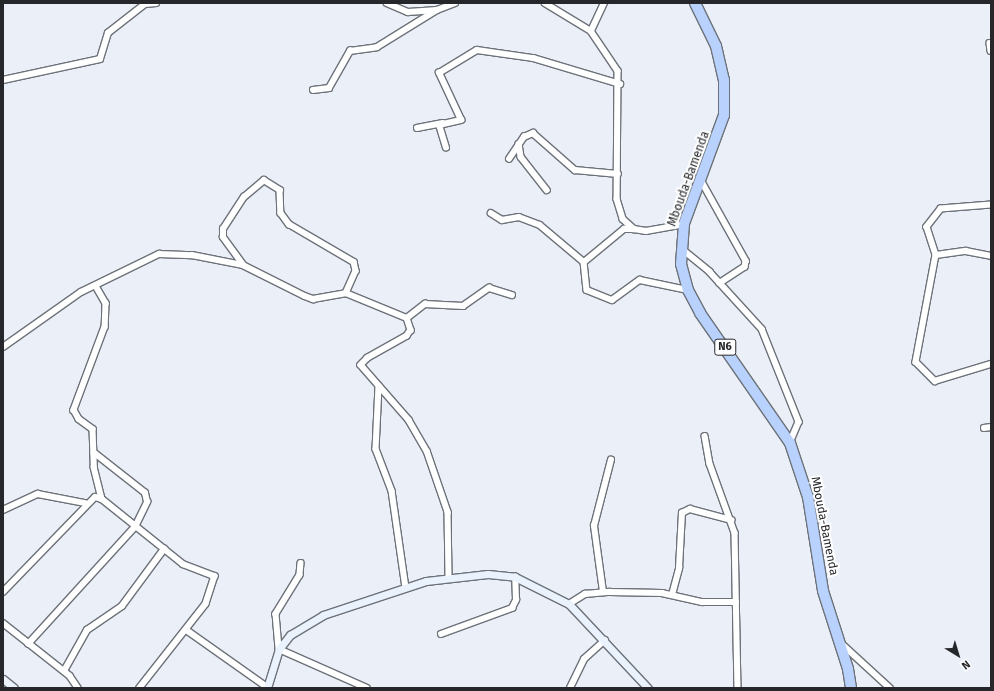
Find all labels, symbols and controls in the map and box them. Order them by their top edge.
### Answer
street label: Mbouda-Bamenda [665,129,713,229]
road number: N6 [714,338,736,356]
street label: Mbouda-Bamenda [807,475,841,577]
north arrow [938,635,978,675]
text: N [959,657,973,672]

